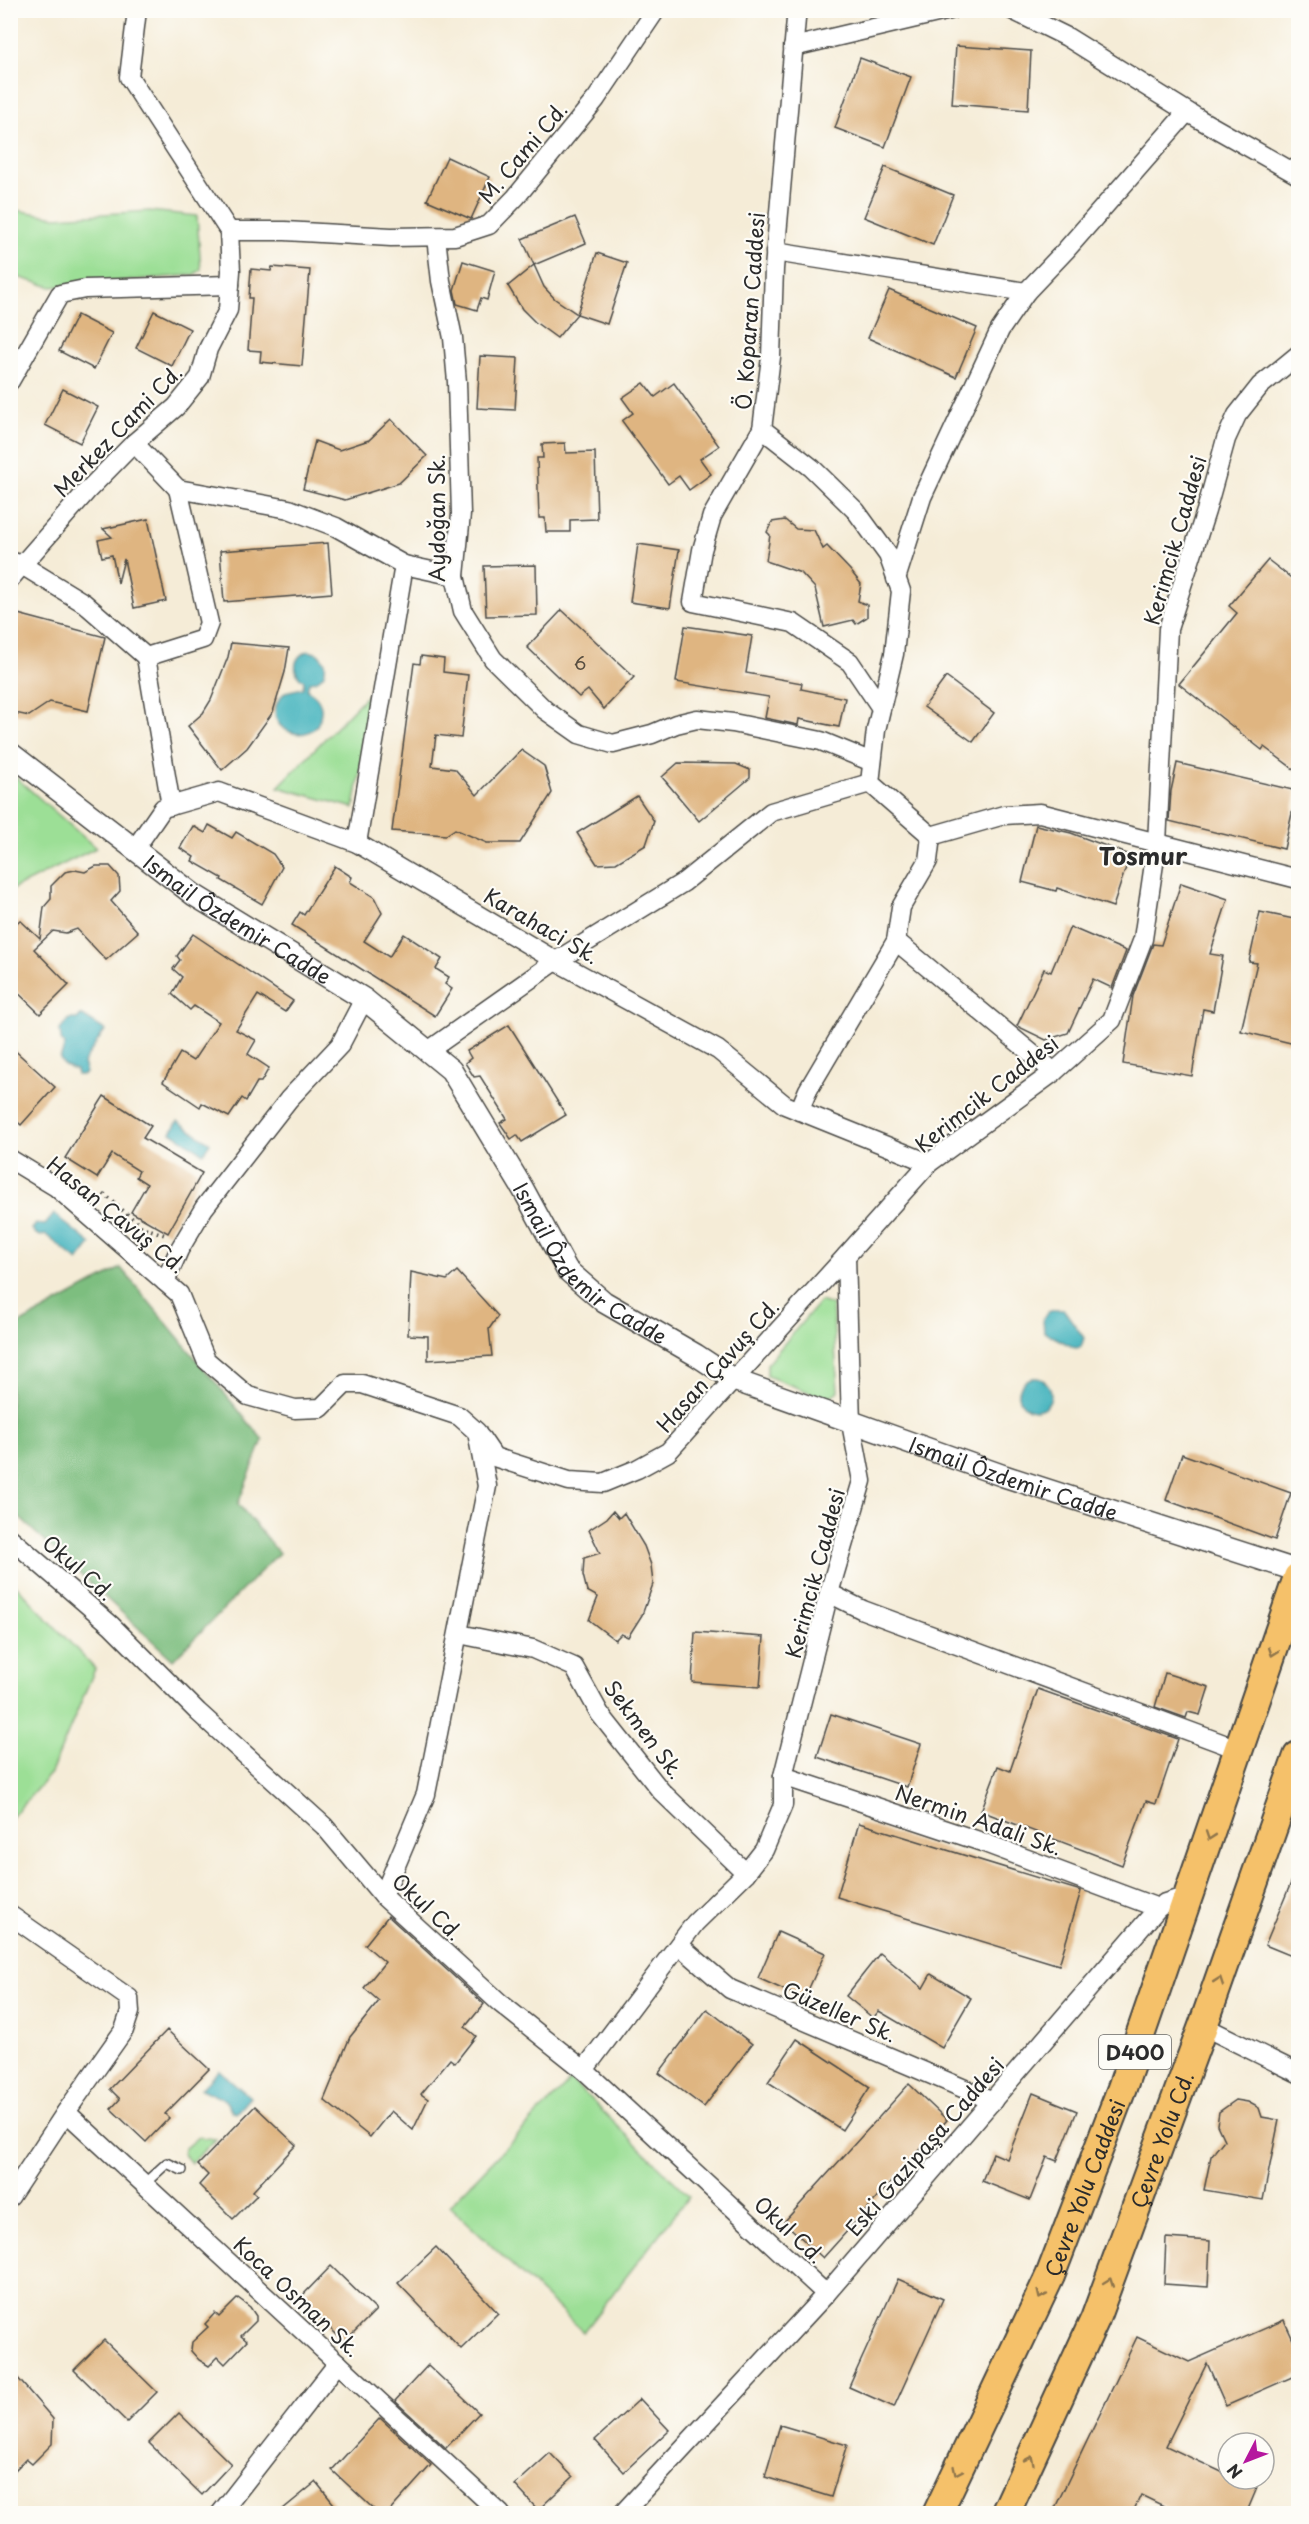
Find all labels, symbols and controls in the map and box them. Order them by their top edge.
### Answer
street label: M. Cami Cd. [470,94,574,210]
street label: Ö. Koparan Caddesi [726,211,772,411]
street label: Merkez Cami Cd. [45,356,189,504]
street label: Kerimcik Caddesi [1135,452,1213,628]
street label: Aydoğan Sk. [420,454,452,582]
house number: 6 [574,649,586,676]
district label: Tosmur [1099,837,1188,873]
street label: Ismail Ôzdemir Cadde [137,846,338,992]
street label: Karahaci Sk. [478,879,606,971]
street label: Kerimcik Caddesi [907,1027,1065,1159]
street label: Hasan Çavuş Cd. [41,1148,193,1280]
street label: Ismail Ôzdemir Cadde [506,1175,674,1351]
street label: Hasan Çavuş Cd. [648,1291,786,1439]
street label: Ismail Ôzdemir Cadde [905,1428,1122,1528]
street label: Kerimcik Caddesi [776,1484,852,1662]
street label: Okul Cd. [36,1527,122,1607]
one-way arrow [1267,1646,1280,1657]
street label: Sekmen Sk. [597,1673,693,1785]
street label: Nermin Adali Sk. [891,1775,1067,1863]
one-way arrow [1205,1831,1217,1841]
street label: Okul Cd. [386,1865,470,1947]
street label: Güzeller Sk. [778,1973,902,2049]
one-way arrow [1212,1976,1225,1987]
road number: D400 [1099,2035,1171,2069]
street label: Eski Gazipaşa Caddesi [837,2050,1011,2242]
street label: Çevre Yolu Cd. [1121,2067,1201,2212]
street label: Çevre Yolu Caddesi [1035,2094,1132,2281]
street label: Okul Cd. [748,2188,832,2270]
street label: Koca Osman Sk. [227,2228,369,2364]
one-way arrow [1101,2277,1114,2288]
one-way arrow [1036,2289,1048,2300]
north arrow [1216,2431,1276,2491]
one-way arrow [1022,2456,1034,2467]
text: N [1221,2459,1247,2484]
one-way arrow [952,2465,964,2476]

